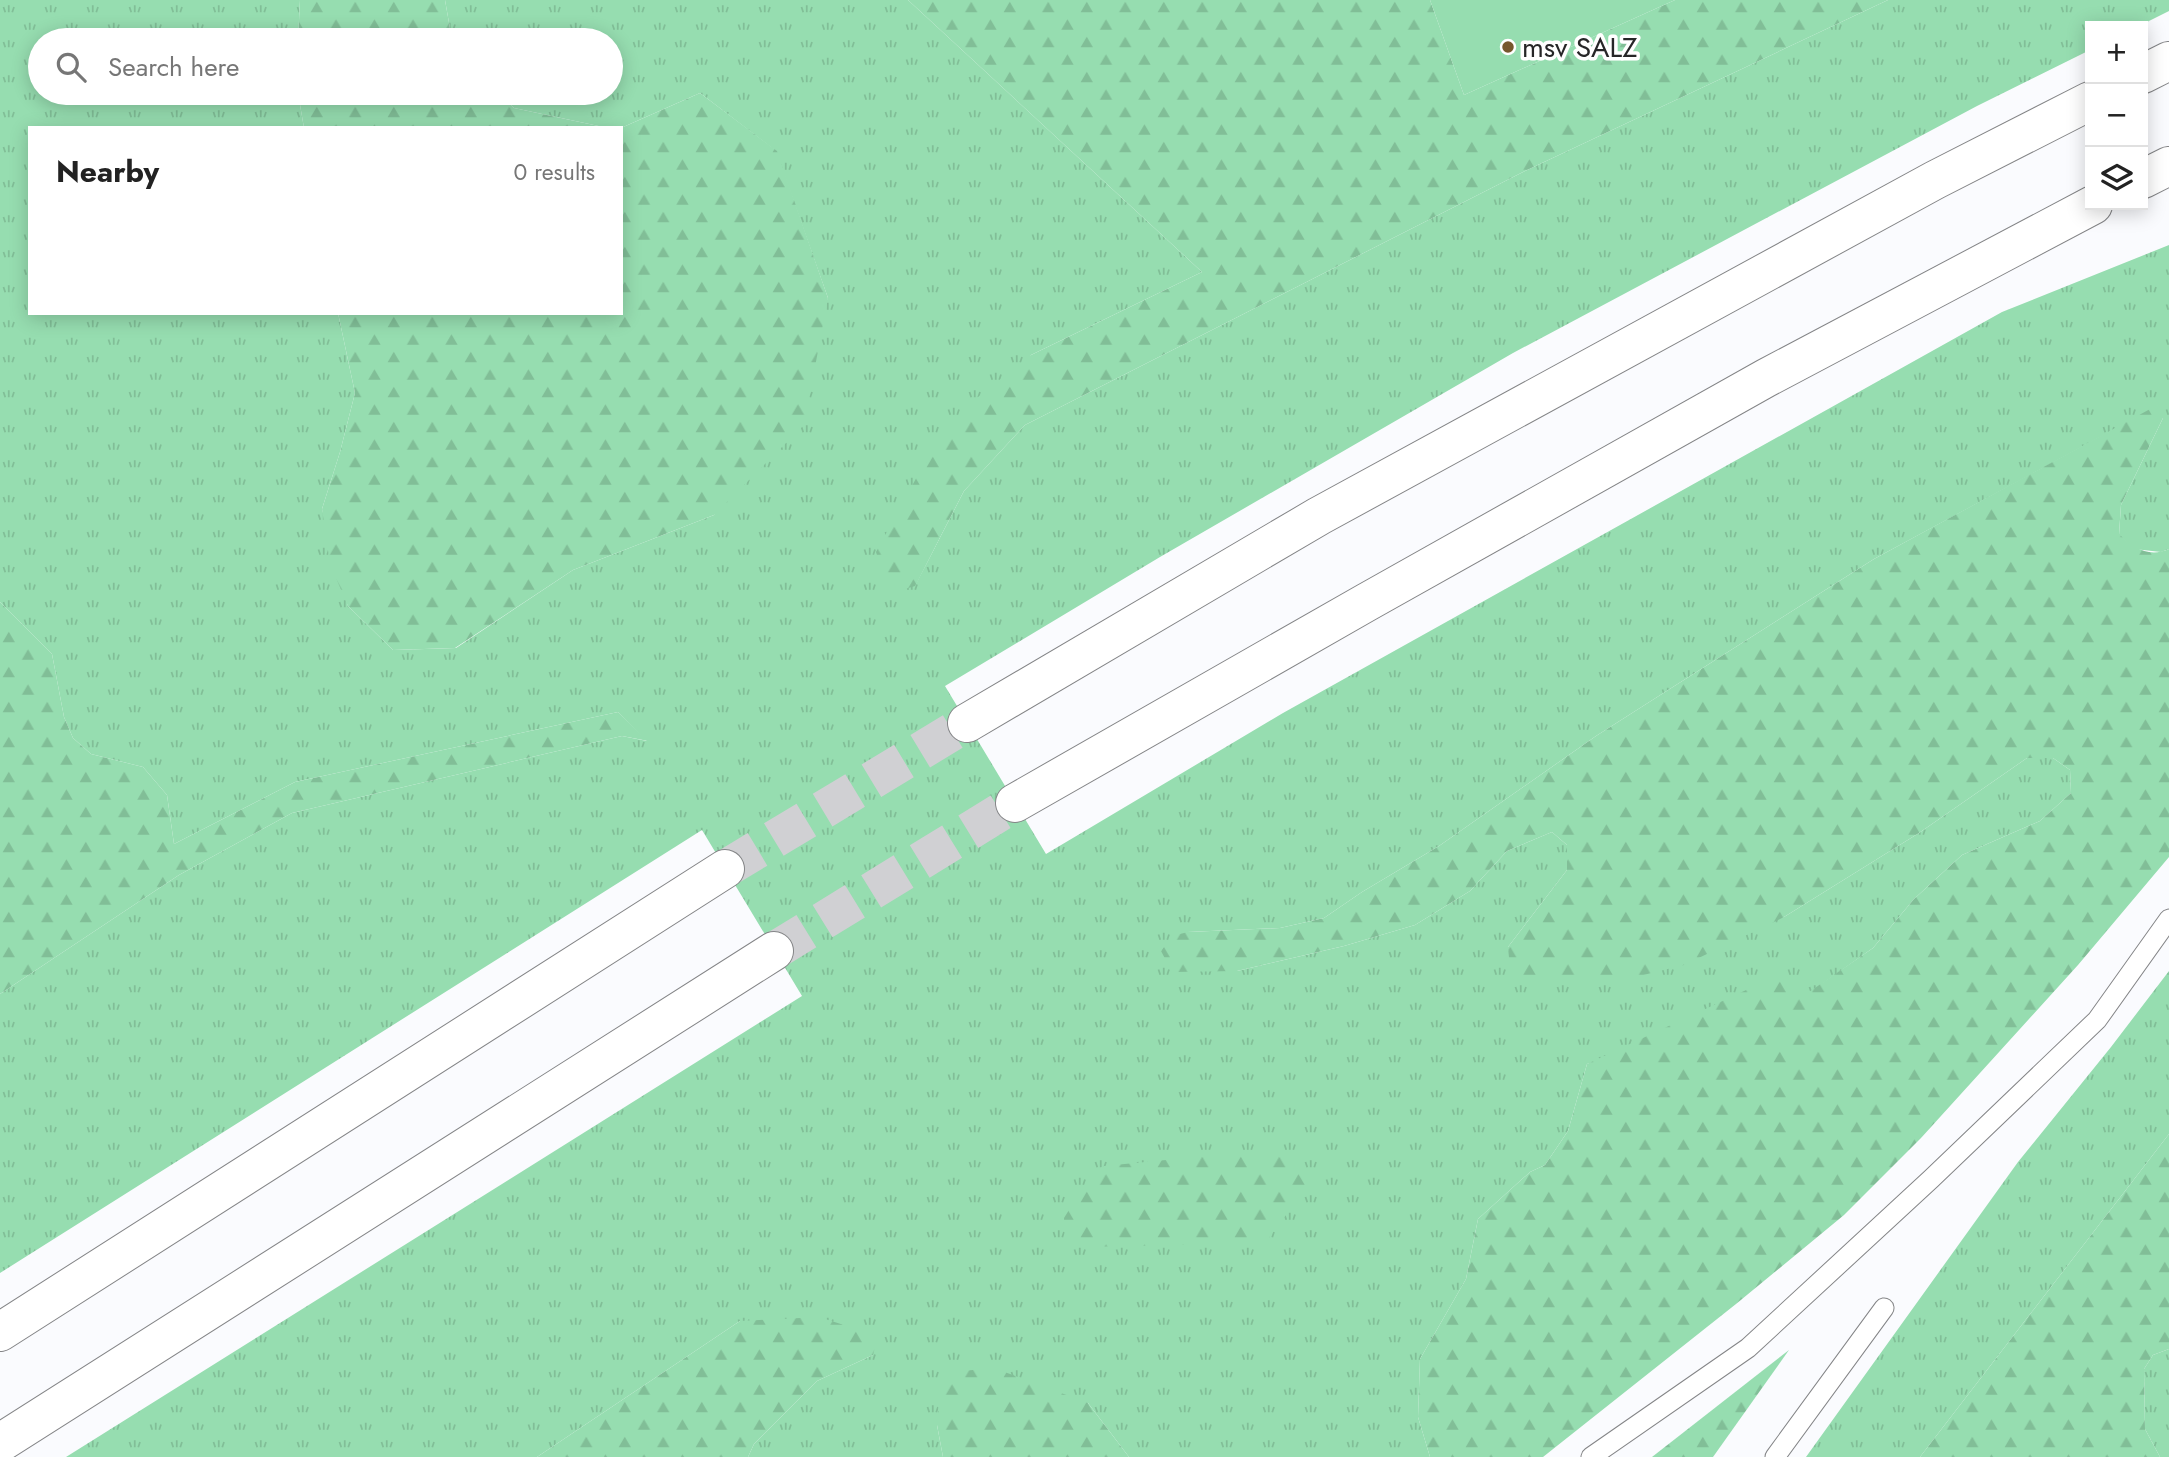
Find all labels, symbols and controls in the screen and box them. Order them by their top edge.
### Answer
map controls [2085,21,2148,210]
button: + [2085,21,2148,84]
place label: msv SALZ [1522,27,1637,68]
search box [28,28,623,105]
marker: msv SALZ [1500,39,1516,55]
icon: search [52,48,90,86]
text: Search here [108,48,240,86]
button: − [2085,84,2148,147]
button: layers [2085,147,2148,210]
text: Nearby [56,150,159,193]
text: 0 results [513,155,595,189]

